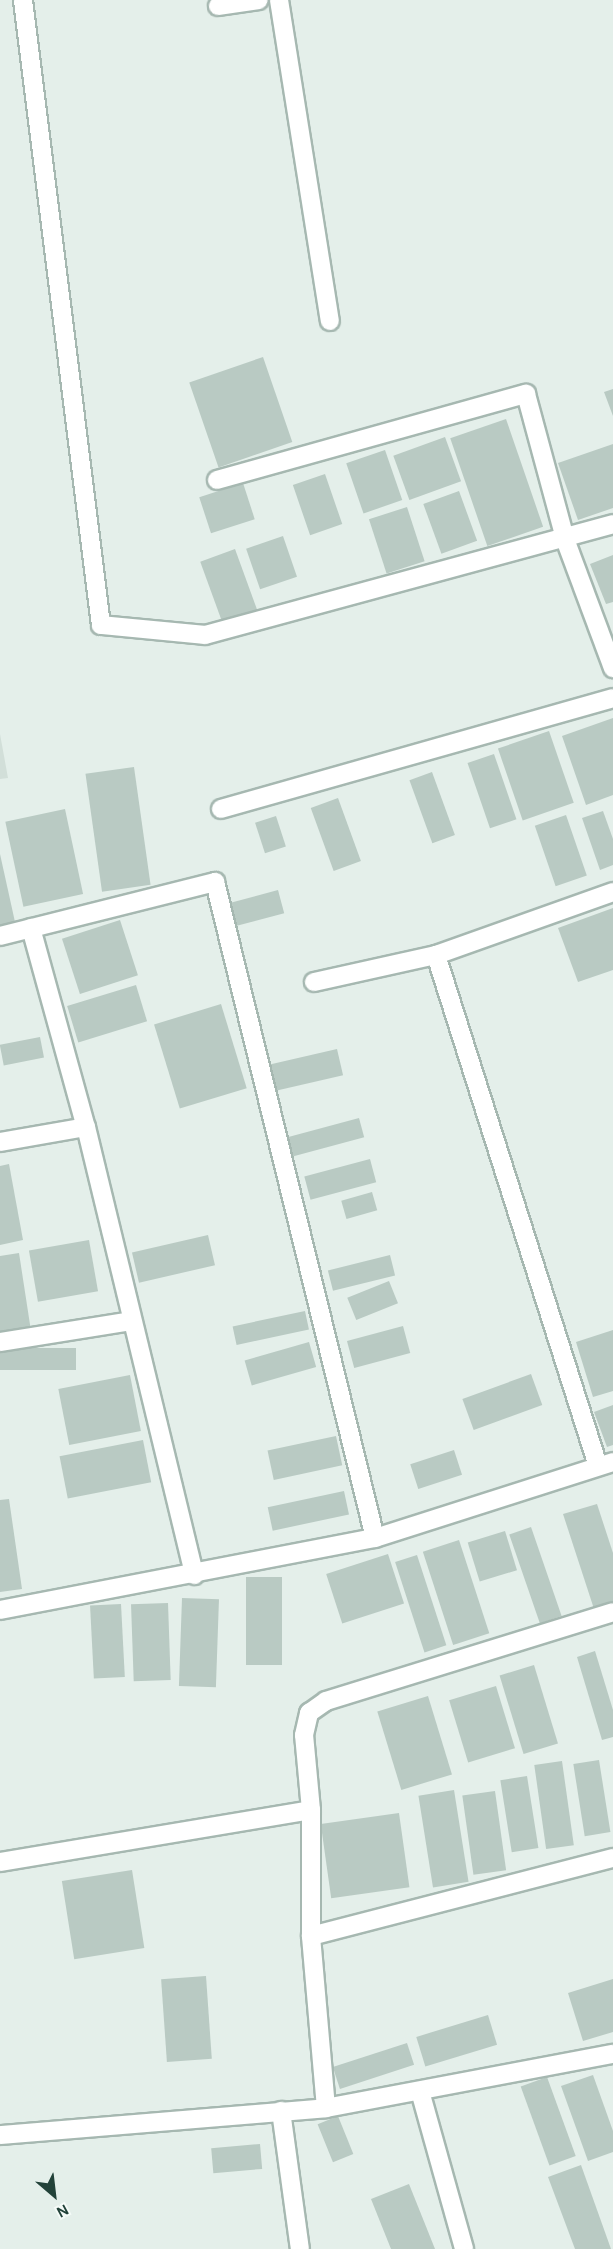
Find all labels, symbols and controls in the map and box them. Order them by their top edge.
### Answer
north arrow [24,2165,84,2225]
text: N [53,2200,72,2222]

